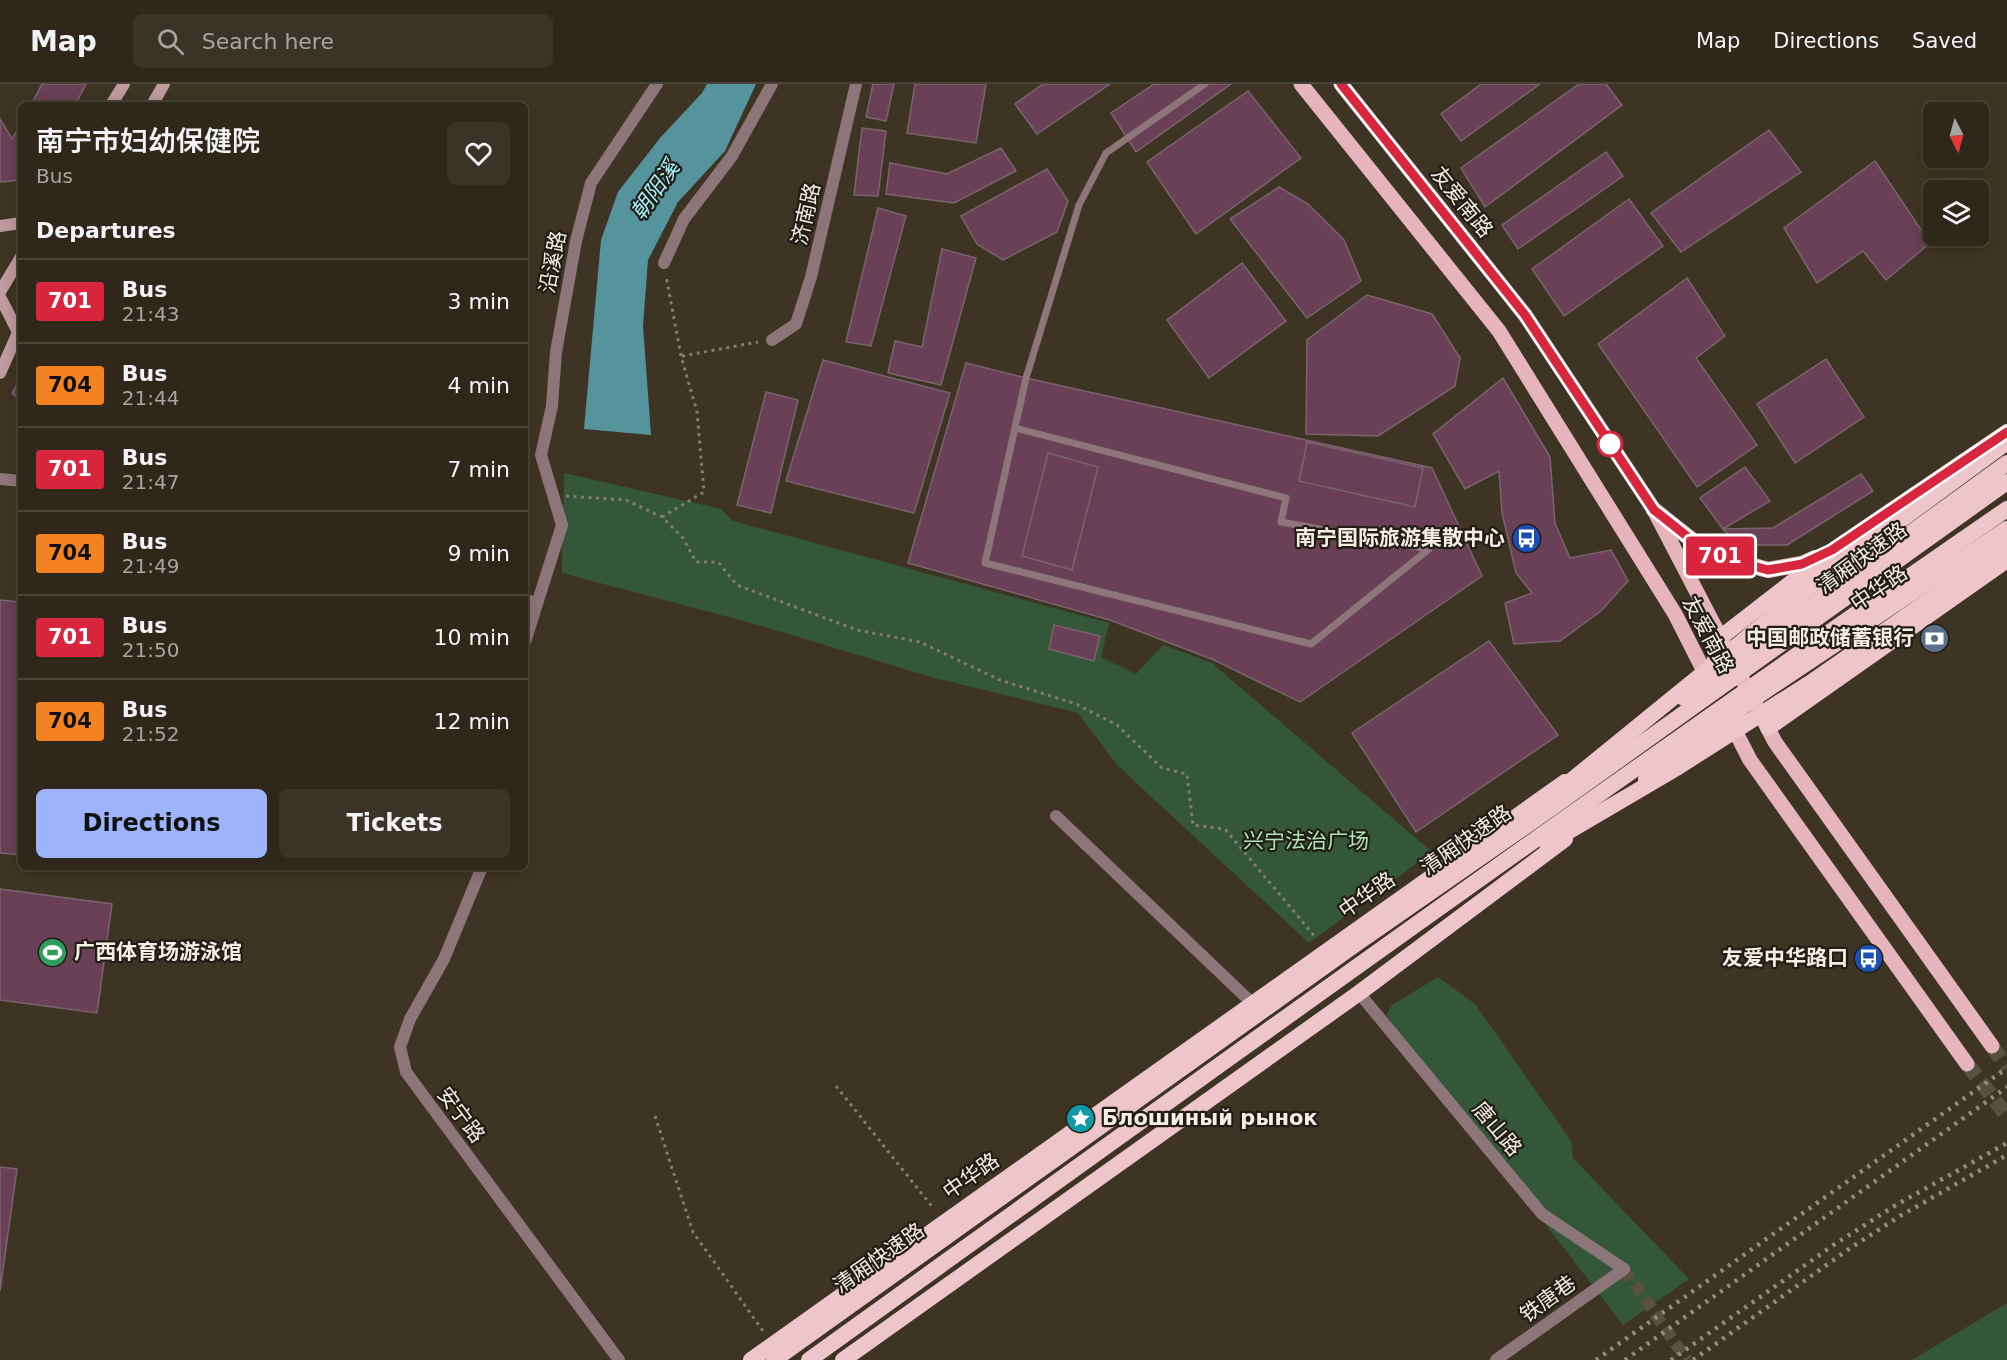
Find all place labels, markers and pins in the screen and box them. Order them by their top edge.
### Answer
unlabelled marker [1597,431,1623,457]
bus stop icon: 南宁国际旅游集散中心 [1510,522,1542,554]
place label: 南宁国际旅游集散中心 [1295,526,1505,550]
bank icon: 中国邮政储蓄银行 [1919,622,1951,654]
place label: 中国邮政储蓄银行 [1746,626,1914,650]
sports icon: 广西体育场游泳馆 [37,936,69,968]
place label: 广西体育场游泳馆 [74,940,242,964]
bus stop icon: 友爱中华路口 [1853,942,1885,974]
place label: 友爱中华路口 [1722,946,1848,970]
place icon: Блошиный рынок [1065,1102,1097,1134]
place label: Блошиный рынок [1102,1106,1318,1130]

